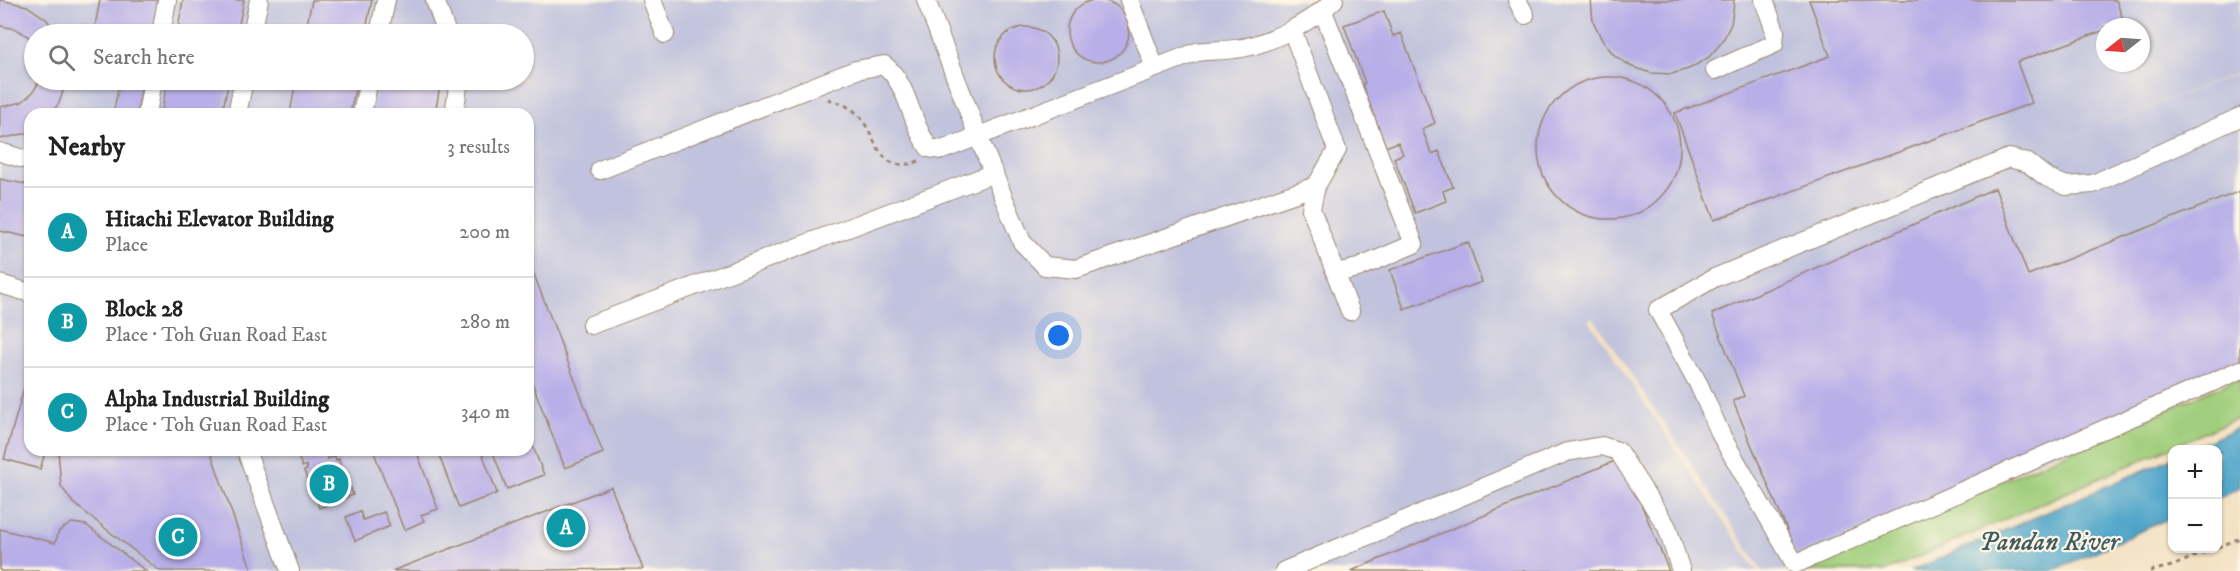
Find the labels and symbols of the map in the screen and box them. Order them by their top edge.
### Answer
north arrow [2096,18,2150,72]
your location [1044,321,1073,350]
pin: B [310,462,348,506]
pin: A [546,506,586,550]
pin: C [158,514,198,560]
water label: Pandan River [1979,526,2121,559]

